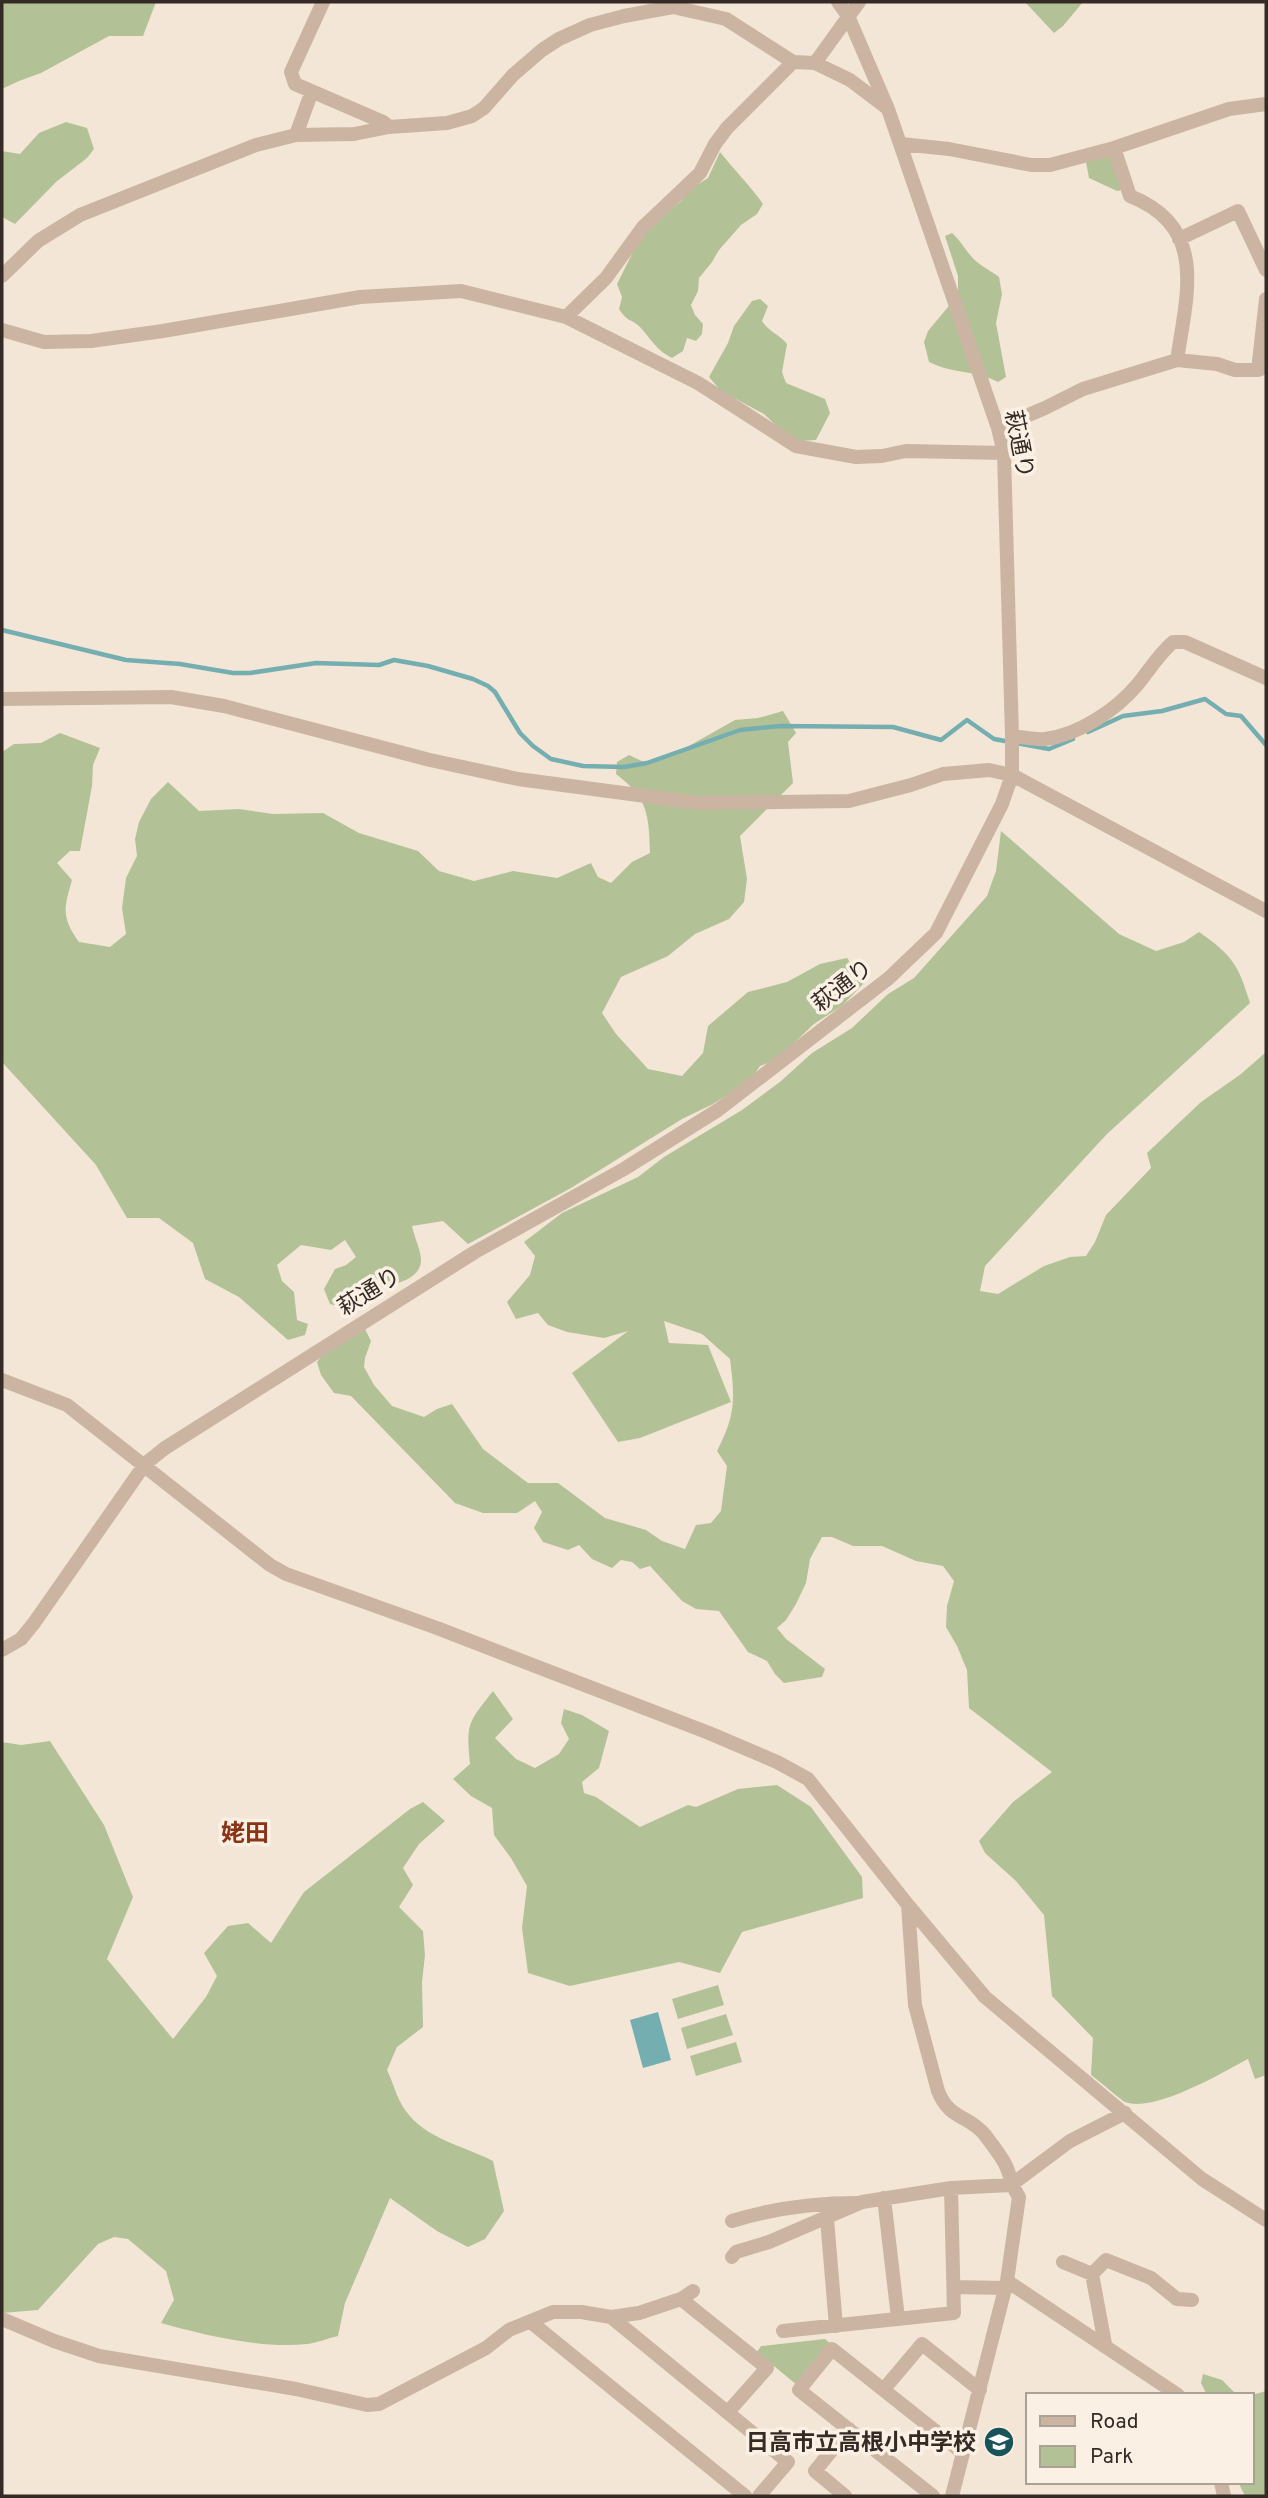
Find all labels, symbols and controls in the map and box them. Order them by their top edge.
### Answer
street label: 萩通り [997,408,1038,481]
street label: 萩通り [807,954,880,1020]
street label: 萩通り [333,1263,407,1324]
district label: 姥田 [221,1820,269,1850]
legend [1026,2393,1254,2484]
text: Road [1090,2409,1139,2436]
school or university icon: 日高市立高根小中学校 [982,2425,1016,2459]
place label: 日高市立高根小中学校 [746,2430,976,2459]
text: Park [1090,2444,1133,2471]

